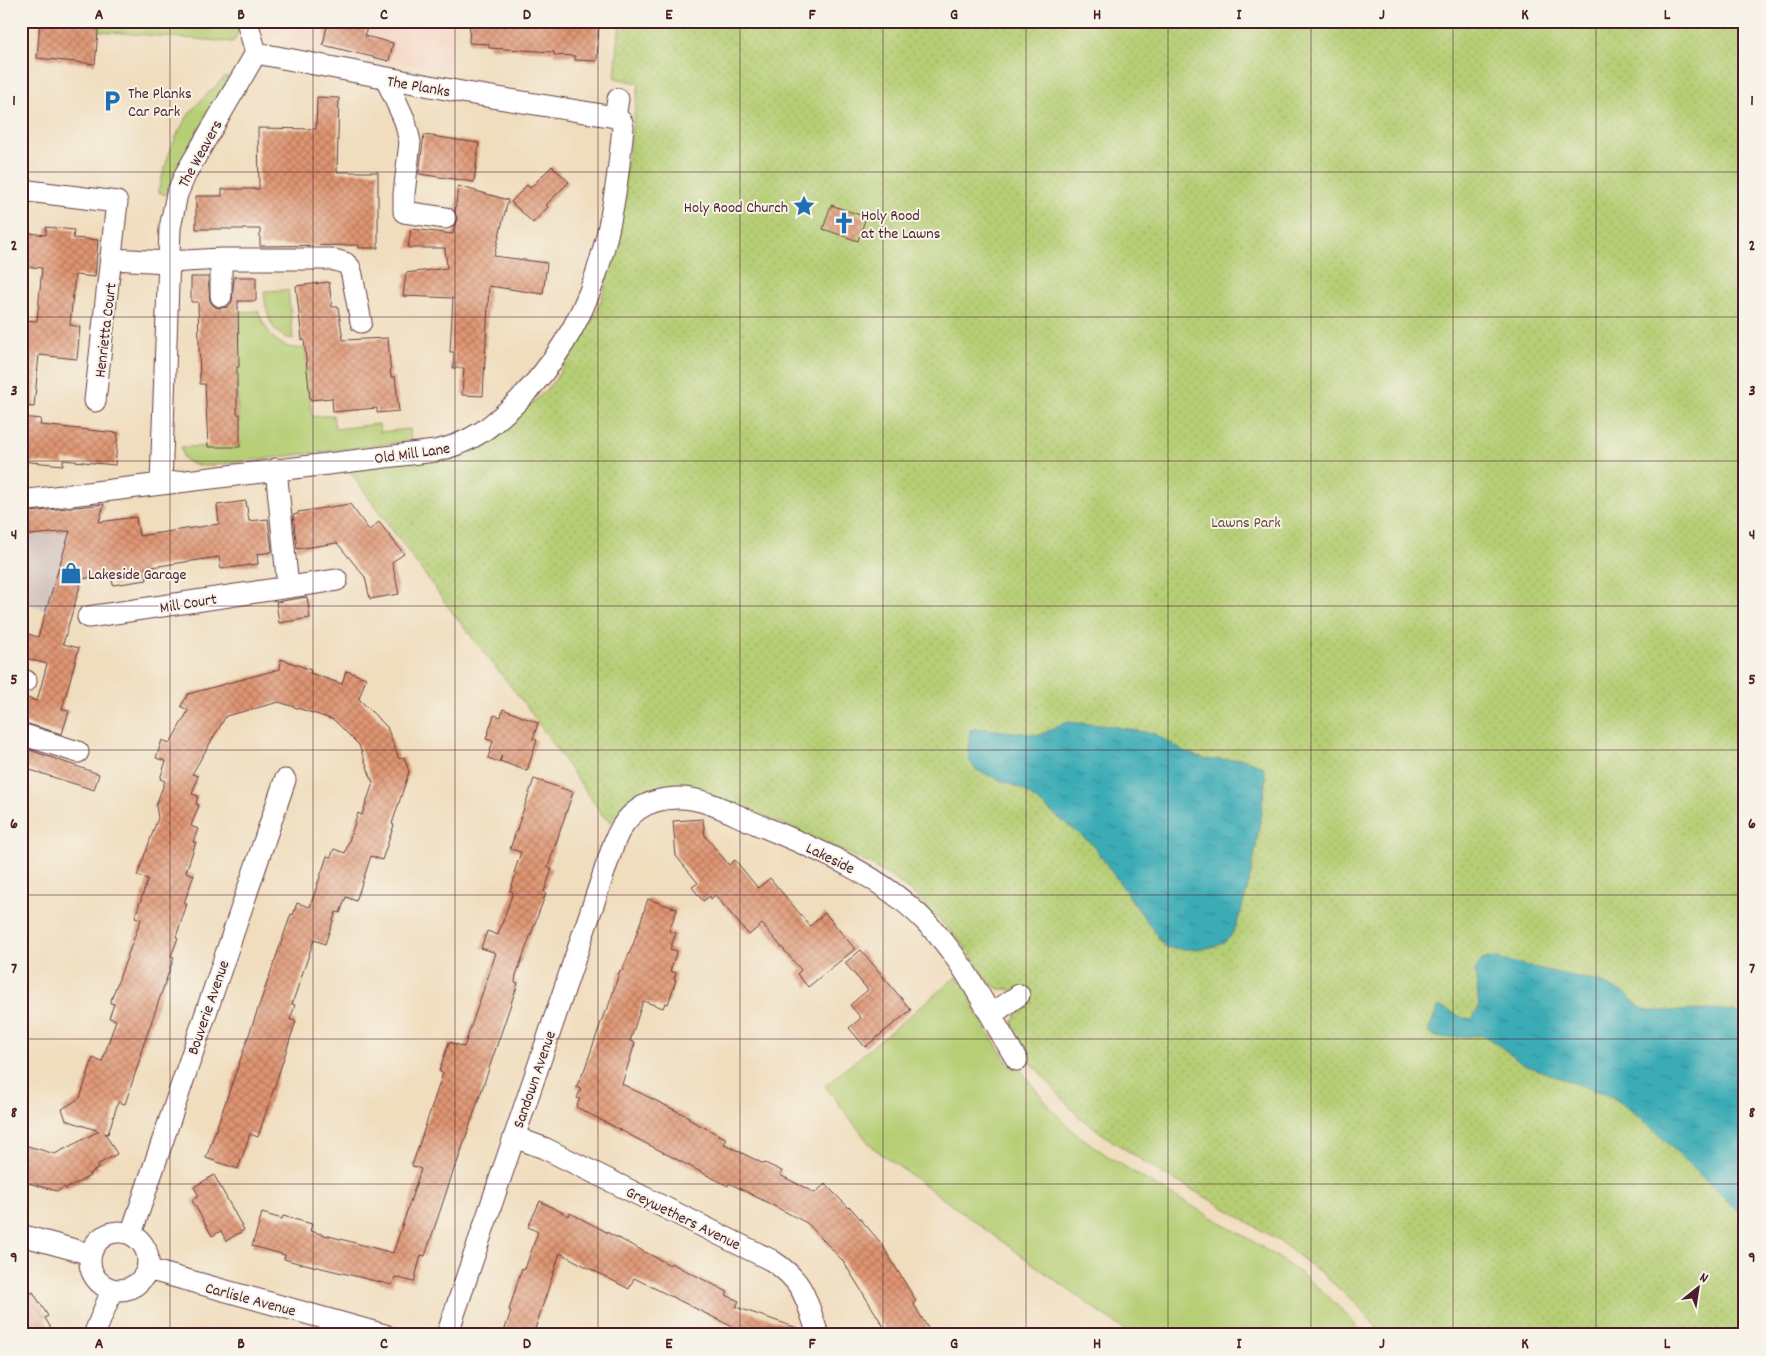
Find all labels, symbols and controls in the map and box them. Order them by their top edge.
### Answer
text: A [95,4,104,27]
text: B [237,4,245,27]
text: C [380,4,388,27]
text: D [523,4,532,27]
text: E [665,4,673,27]
text: F [808,4,816,27]
text: G [950,4,958,27]
text: H [1093,4,1101,27]
text: I [1237,4,1243,27]
text: J [1379,4,1385,27]
text: K [1521,4,1529,27]
text: L [1664,4,1671,27]
street label: The Planks [385,71,452,104]
place label: The Planks Car Park [128,83,192,124]
parking icon: The Planks Car Park [99,88,125,114]
text: 1 [12,90,16,113]
text: 1 [1750,90,1754,113]
street label: The Weavers [173,116,229,192]
place icon: Holy Rood Church [791,193,817,219]
place label: Holy Rood Church [684,197,788,220]
place label: Holy Rood at the Lawns [861,205,941,246]
church icon: Holy Rood at the Lawns [831,210,857,236]
text: 2 [11,235,18,258]
text: 2 [1749,235,1756,258]
street label: Henrietta Court [89,282,124,379]
text: 3 [10,380,18,403]
text: 3 [1748,380,1756,403]
street label: Old Mill Lane [373,438,452,471]
park label: Lawns Park [1211,512,1281,535]
text: 4 [11,524,17,547]
text: 4 [1749,524,1755,547]
shop icon: Lakeside Garage [58,560,84,586]
place label: Lakeside Garage [88,564,187,587]
street label: Mill Court [158,589,219,620]
text: 5 [10,669,18,692]
text: 5 [1748,669,1756,692]
text: 6 [10,813,18,836]
text: 6 [1748,813,1756,836]
street label: Lakeside [802,838,858,881]
street label: Bouverie Avenue [182,957,236,1058]
text: 7 [11,958,17,981]
text: 7 [1749,958,1755,981]
street label: Sandown Avenue [508,1028,563,1132]
text: 8 [11,1102,18,1125]
text: 8 [1749,1102,1756,1125]
street label: Greywethers Avenue [622,1181,744,1257]
text: 9 [10,1247,18,1270]
text: 9 [1748,1247,1756,1270]
north arrow [1674,1264,1724,1314]
text: N [1696,1268,1712,1289]
street label: Carlisle Avenue [202,1277,298,1324]
text: A [95,1333,104,1356]
text: B [237,1333,245,1356]
text: C [380,1333,388,1356]
text: D [523,1333,532,1356]
text: E [665,1333,673,1356]
text: F [808,1333,816,1356]
text: G [950,1333,958,1356]
text: H [1093,1333,1101,1356]
text: I [1237,1333,1243,1356]
text: J [1379,1333,1385,1356]
text: K [1521,1333,1529,1356]
text: L [1664,1333,1671,1356]

